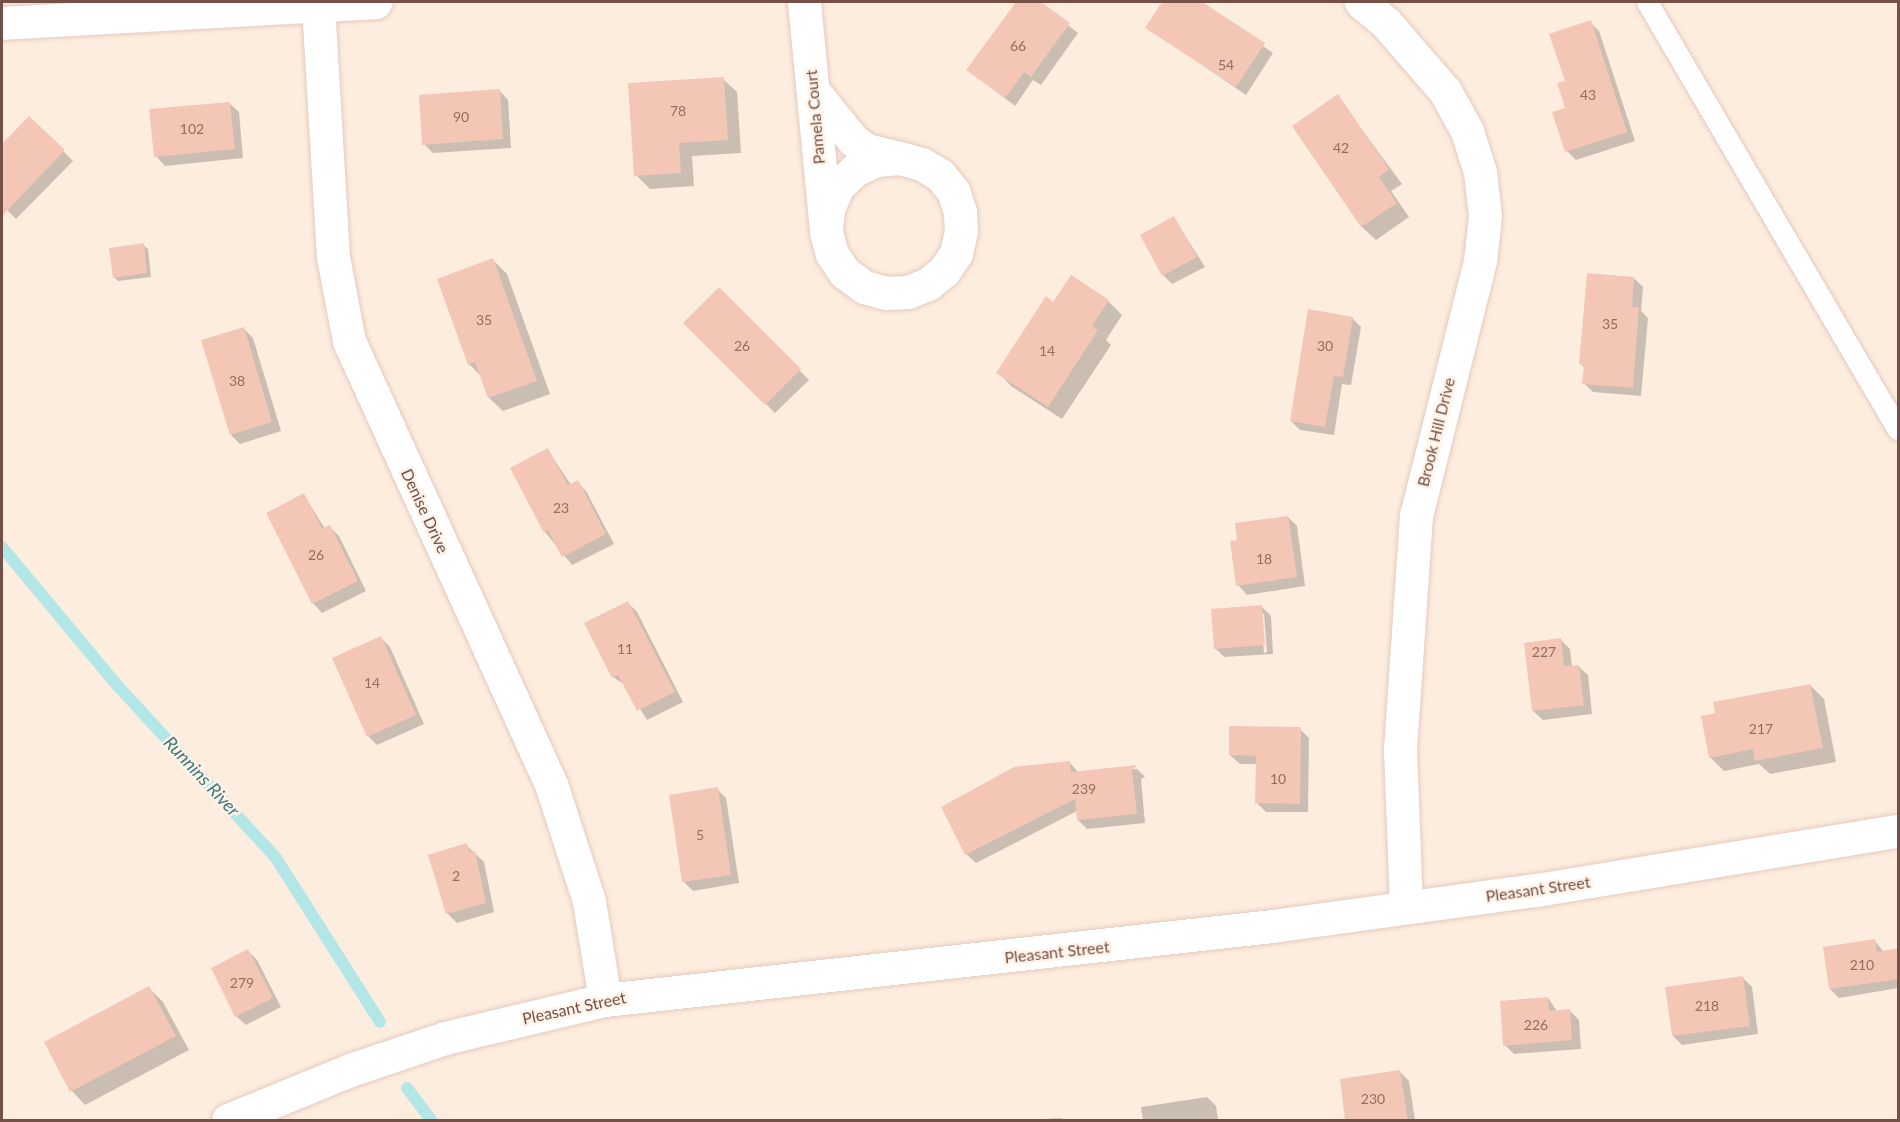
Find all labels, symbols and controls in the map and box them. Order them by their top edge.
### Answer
house number: 66 [1010,38,1026,54]
house number: 54 [1218,57,1234,73]
street label: Pamela Court [801,69,829,165]
house number: 43 [1580,87,1596,103]
house number: 78 [670,103,686,119]
house number: 90 [453,109,469,125]
house number: 102 [180,121,204,137]
house number: 42 [1333,140,1349,156]
house number: 35 [476,312,492,328]
house number: 35 [1602,316,1618,332]
house number: 26 [734,338,750,354]
house number: 30 [1317,338,1333,354]
house number: 14 [1039,343,1055,359]
house number: 38 [229,373,245,389]
street label: Brook Hill Drive [1413,375,1459,489]
street label: Denise Drive [397,466,453,556]
house number: 23 [553,500,569,516]
house number: 26 [308,547,324,563]
house number: 18 [1256,551,1272,567]
house number: 11 [617,641,633,657]
house number: 227 [1532,644,1556,660]
house number: 14 [364,675,380,691]
house number: 217 [1749,721,1773,737]
water label: Runnins River [159,731,245,821]
house number: 10 [1270,771,1286,787]
house number: 239 [1072,781,1096,797]
house number: 5 [696,827,704,843]
house number: 2 [452,868,460,884]
street label: Pleasant Street [1484,872,1592,906]
street label: Pleasant Street [1004,937,1110,967]
house number: 210 [1850,957,1874,973]
house number: 279 [230,975,254,991]
street label: Pleasant Street [520,988,628,1028]
house number: 218 [1695,998,1719,1014]
house number: 226 [1524,1017,1548,1033]
house number: 230 [1361,1091,1385,1107]

